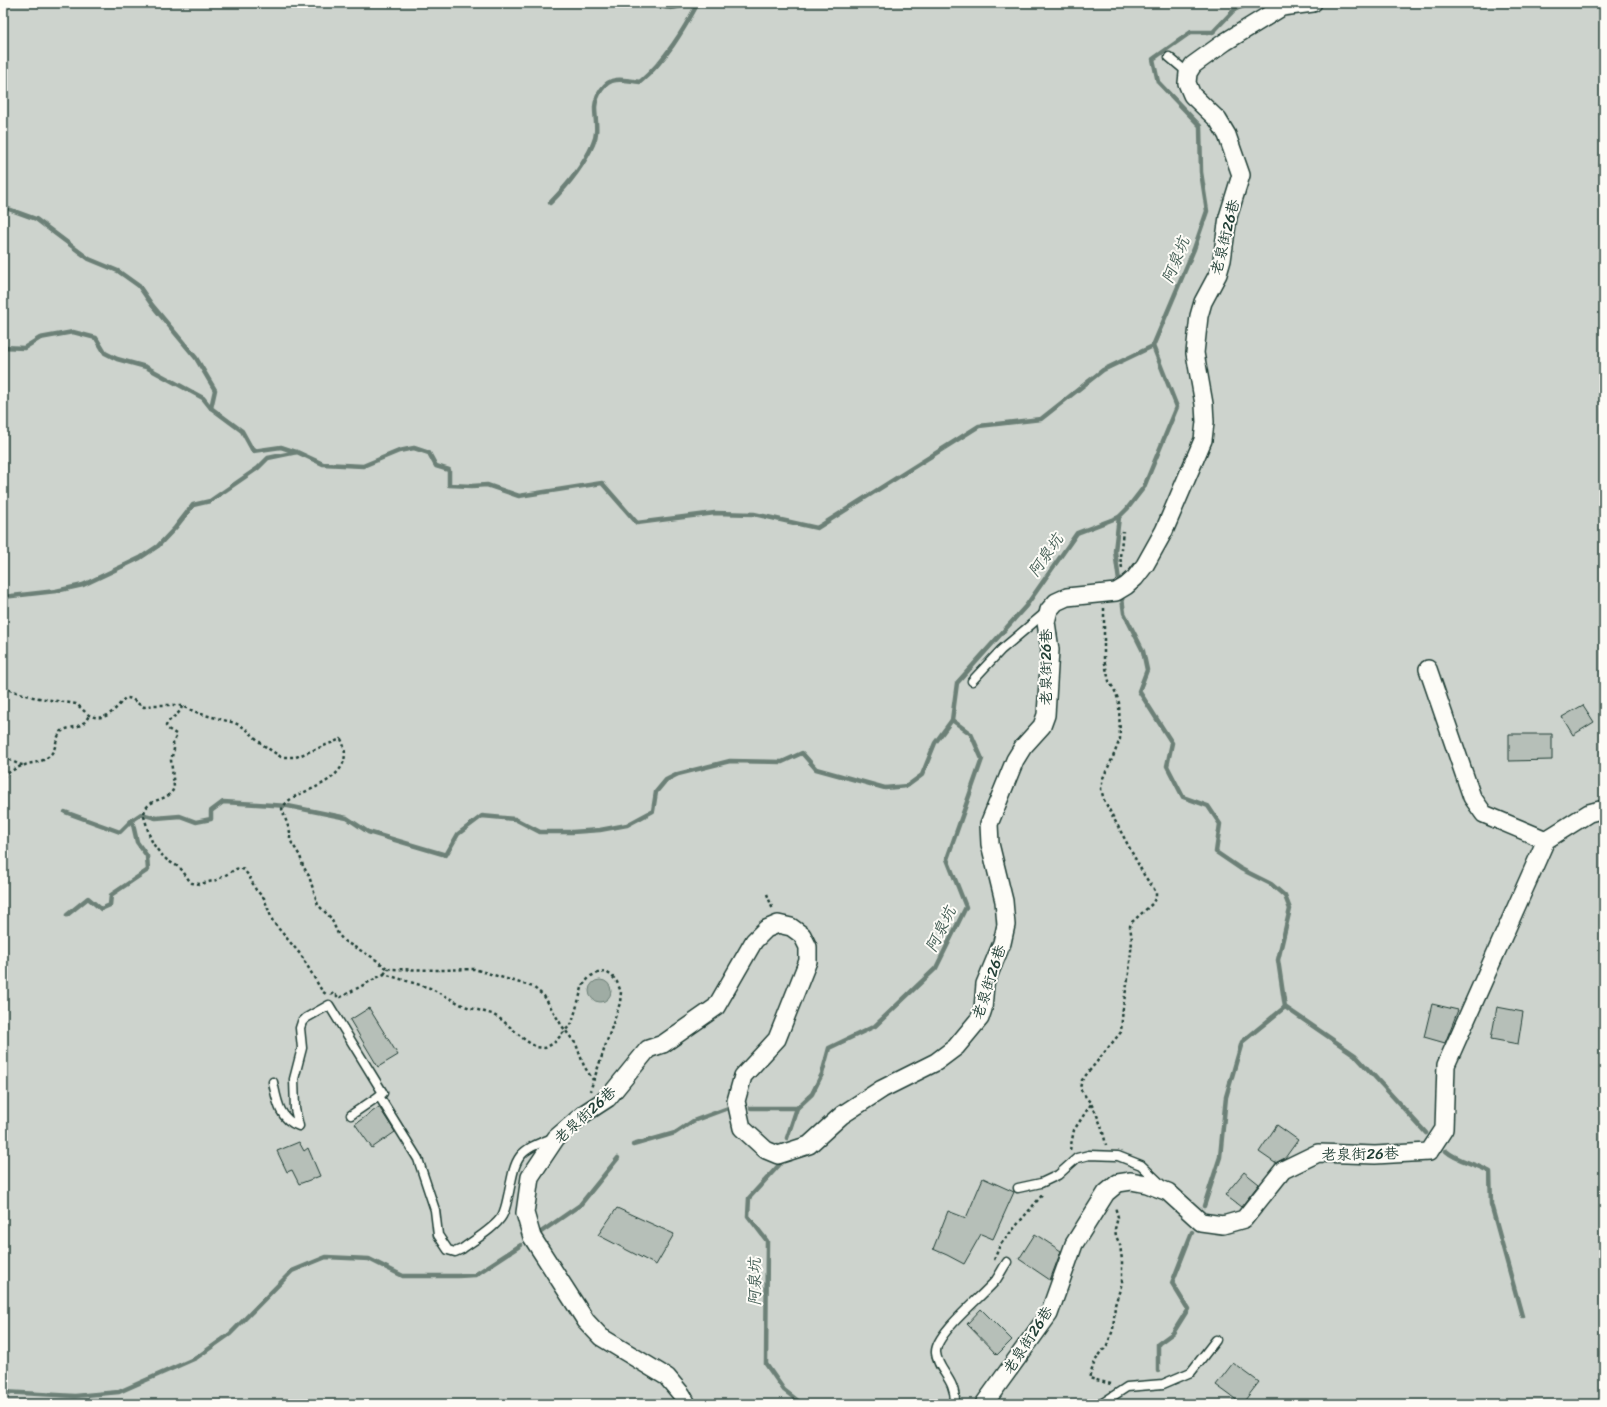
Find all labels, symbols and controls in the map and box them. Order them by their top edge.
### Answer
street label: 老泉街26巷 [1203,196,1247,278]
water label: 阿泉坑 [1153,231,1199,288]
water label: 阿泉坑 [1020,526,1072,583]
street label: 老泉街26巷 [1033,628,1059,706]
water label: 阿泉坑 [917,900,965,957]
street label: 老泉街26巷 [965,941,1013,1023]
street label: 老泉街26巷 [548,1080,622,1150]
street label: 老泉街26巷 [1321,1140,1399,1168]
water label: 阿泉坑 [740,1256,769,1306]
street label: 老泉街26巷 [996,1301,1060,1379]

